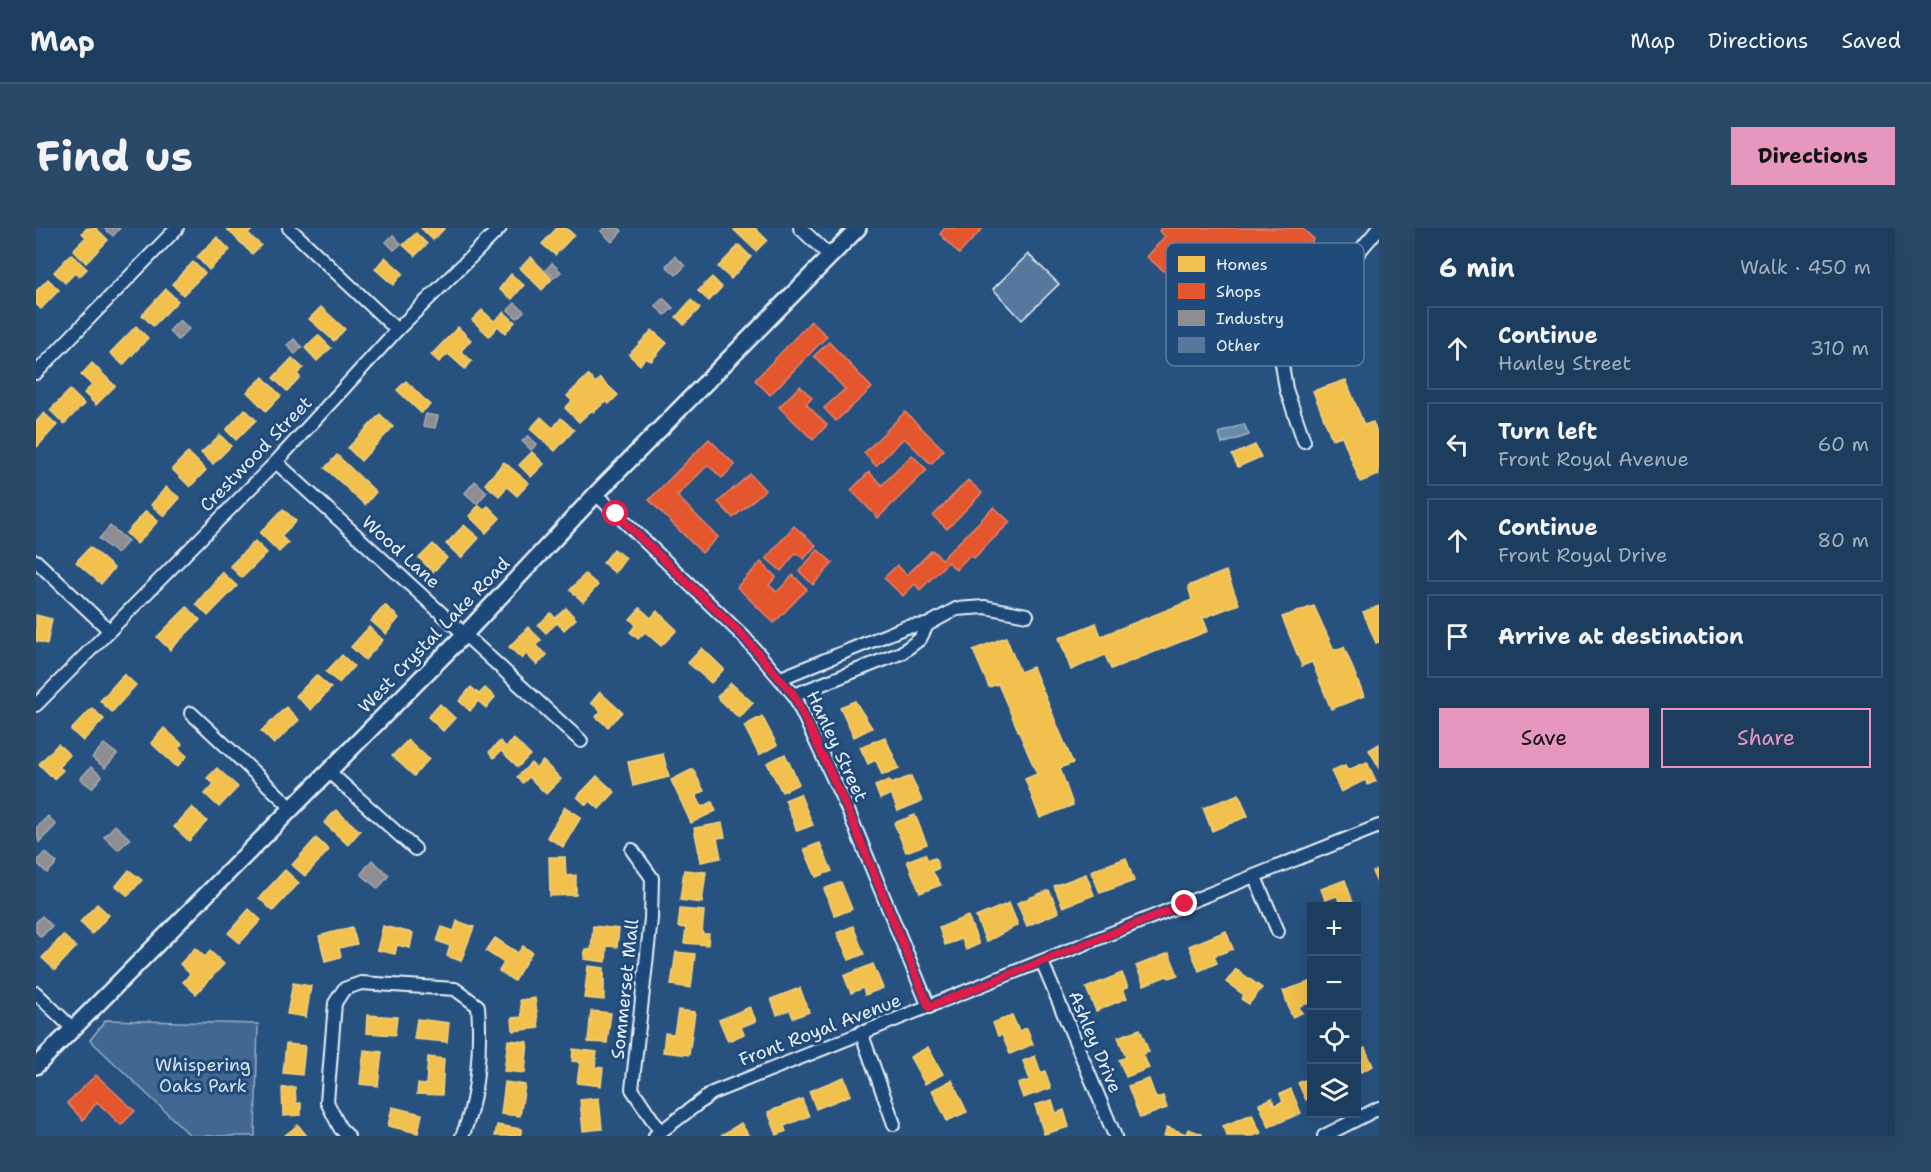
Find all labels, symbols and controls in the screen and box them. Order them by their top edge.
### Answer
text: Map [30,22,95,60]
text: Map [1630,27,1675,55]
text: Directions [1708,27,1808,55]
text: Saved [1841,27,1901,55]
button: Directions [1731,127,1895,185]
text: Find us [36,128,193,184]
legend [1166,243,1364,366]
text: 6 min [1439,250,1515,285]
text: Homes [1216,254,1268,275]
text: Walk · 450 m [1740,254,1871,280]
text: Shops [1216,281,1261,302]
text: Industry [1216,308,1284,329]
text: Continue [1498,321,1598,350]
icon: ahead [1441,332,1474,365]
text: Other [1216,335,1260,356]
text: 310 m [1810,335,1869,361]
text: Hanley Street [1498,350,1631,376]
street label: Crestwood Street [195,391,317,517]
text: Turn left [1498,417,1597,446]
icon: left [1441,428,1474,461]
text: 60 m [1817,431,1869,457]
text: Front Royal Avenue [1498,446,1689,472]
route start [602,500,628,526]
street label: Wood Lane [357,510,445,594]
text: Continue [1498,513,1598,542]
icon: ahead [1441,524,1474,557]
text: 80 m [1817,527,1869,553]
text: Front Royal Drive [1498,542,1667,568]
street label: West Crystal Lake Road [353,552,515,718]
icon: arrive [1441,620,1474,653]
text: Arrive at destination [1498,622,1744,651]
street label: Hanley Street [801,687,873,805]
button: Save [1439,708,1649,768]
button: Share [1661,708,1871,768]
route end [1171,890,1197,916]
map controls [1307,902,1361,1118]
button: + [1307,902,1361,956]
street label: Sommerset Mall [606,917,644,1060]
button: − [1307,956,1361,1010]
street label: Ashley Drive [1063,987,1127,1097]
street label: Front Royal Avenue [736,988,904,1072]
button: locate [1307,1010,1361,1064]
park label: Whispering Oaks Park [155,1053,251,1098]
button: layers [1307,1064,1361,1118]

